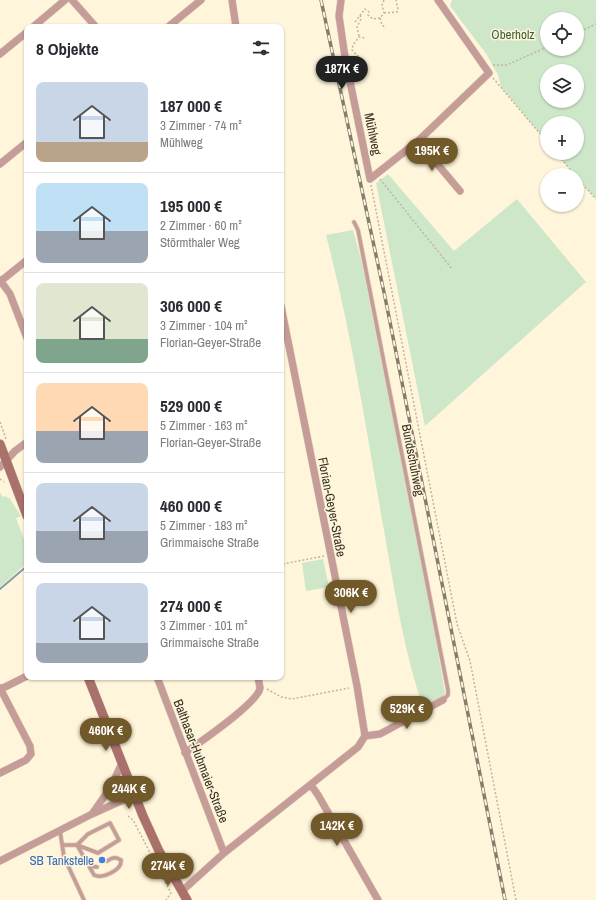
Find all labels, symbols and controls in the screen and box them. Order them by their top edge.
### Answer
map controls [540,12,584,212]
button: locate [540,12,584,56]
park label: Oberholz [491,26,535,43]
text: 8 Objekte [36,37,99,60]
icon: filters [250,37,272,59]
pin: 187K € [309,56,375,90]
text: 187K € [325,60,359,77]
button: layers [540,64,584,108]
text: 187 000 € [160,94,222,117]
icon: home [68,98,116,146]
street label: Mühlweg [360,111,386,157]
button: + [540,116,584,160]
text: 3 Zimmer · 74 m² [160,117,242,134]
text: Mühlweg [160,134,203,151]
pin: 195K € [399,138,465,172]
text: 195K € [415,142,449,159]
button: − [540,168,584,212]
text: 195 000 € [160,194,222,217]
icon: home [68,199,116,247]
text: 2 Zimmer · 60 m² [160,217,242,234]
text: Störmthaler Weg [160,234,240,251]
text: 306 000 € [160,294,222,317]
icon: home [68,299,116,347]
text: 3 Zimmer · 104 m² [160,317,248,334]
text: Florian-Geyer-Straße [160,334,261,351]
text: 529 000 € [160,394,222,417]
icon: home [68,399,116,447]
text: 5 Zimmer · 163 m² [160,417,248,434]
street label: Bundschuhweg [398,423,428,497]
text: Florian-Geyer-Straße [160,434,261,451]
street label: Florian-Geyer-Straße [314,456,350,558]
text: 460 000 € [160,494,222,517]
icon: home [68,499,116,547]
text: 5 Zimmer · 183 m² [160,517,248,534]
text: Grimmaische Straße [160,534,259,551]
pin: 306K € [318,580,384,614]
text: 306K € [334,584,368,601]
text: 274 000 € [160,594,222,617]
icon: home [68,599,116,647]
text: 3 Zimmer · 101 m² [160,617,248,634]
text: Grimmaische Straße [160,634,259,651]
pin: 529K € [374,696,440,730]
street label: Balthasar-Hubmaier-Straße [170,697,232,825]
text: 529K € [390,700,424,717]
pin: 460K € [73,718,139,752]
text: 460K € [89,722,123,739]
pin: 244K € [96,776,162,810]
text: 244K € [112,780,146,797]
pin: 142K € [304,813,370,847]
text: 142K € [320,817,354,834]
place label: SB Tankstelle [29,852,94,869]
pin: 274K € [135,853,201,887]
marker: SB Tankstelle [97,855,107,865]
text: 274K € [151,857,185,874]

